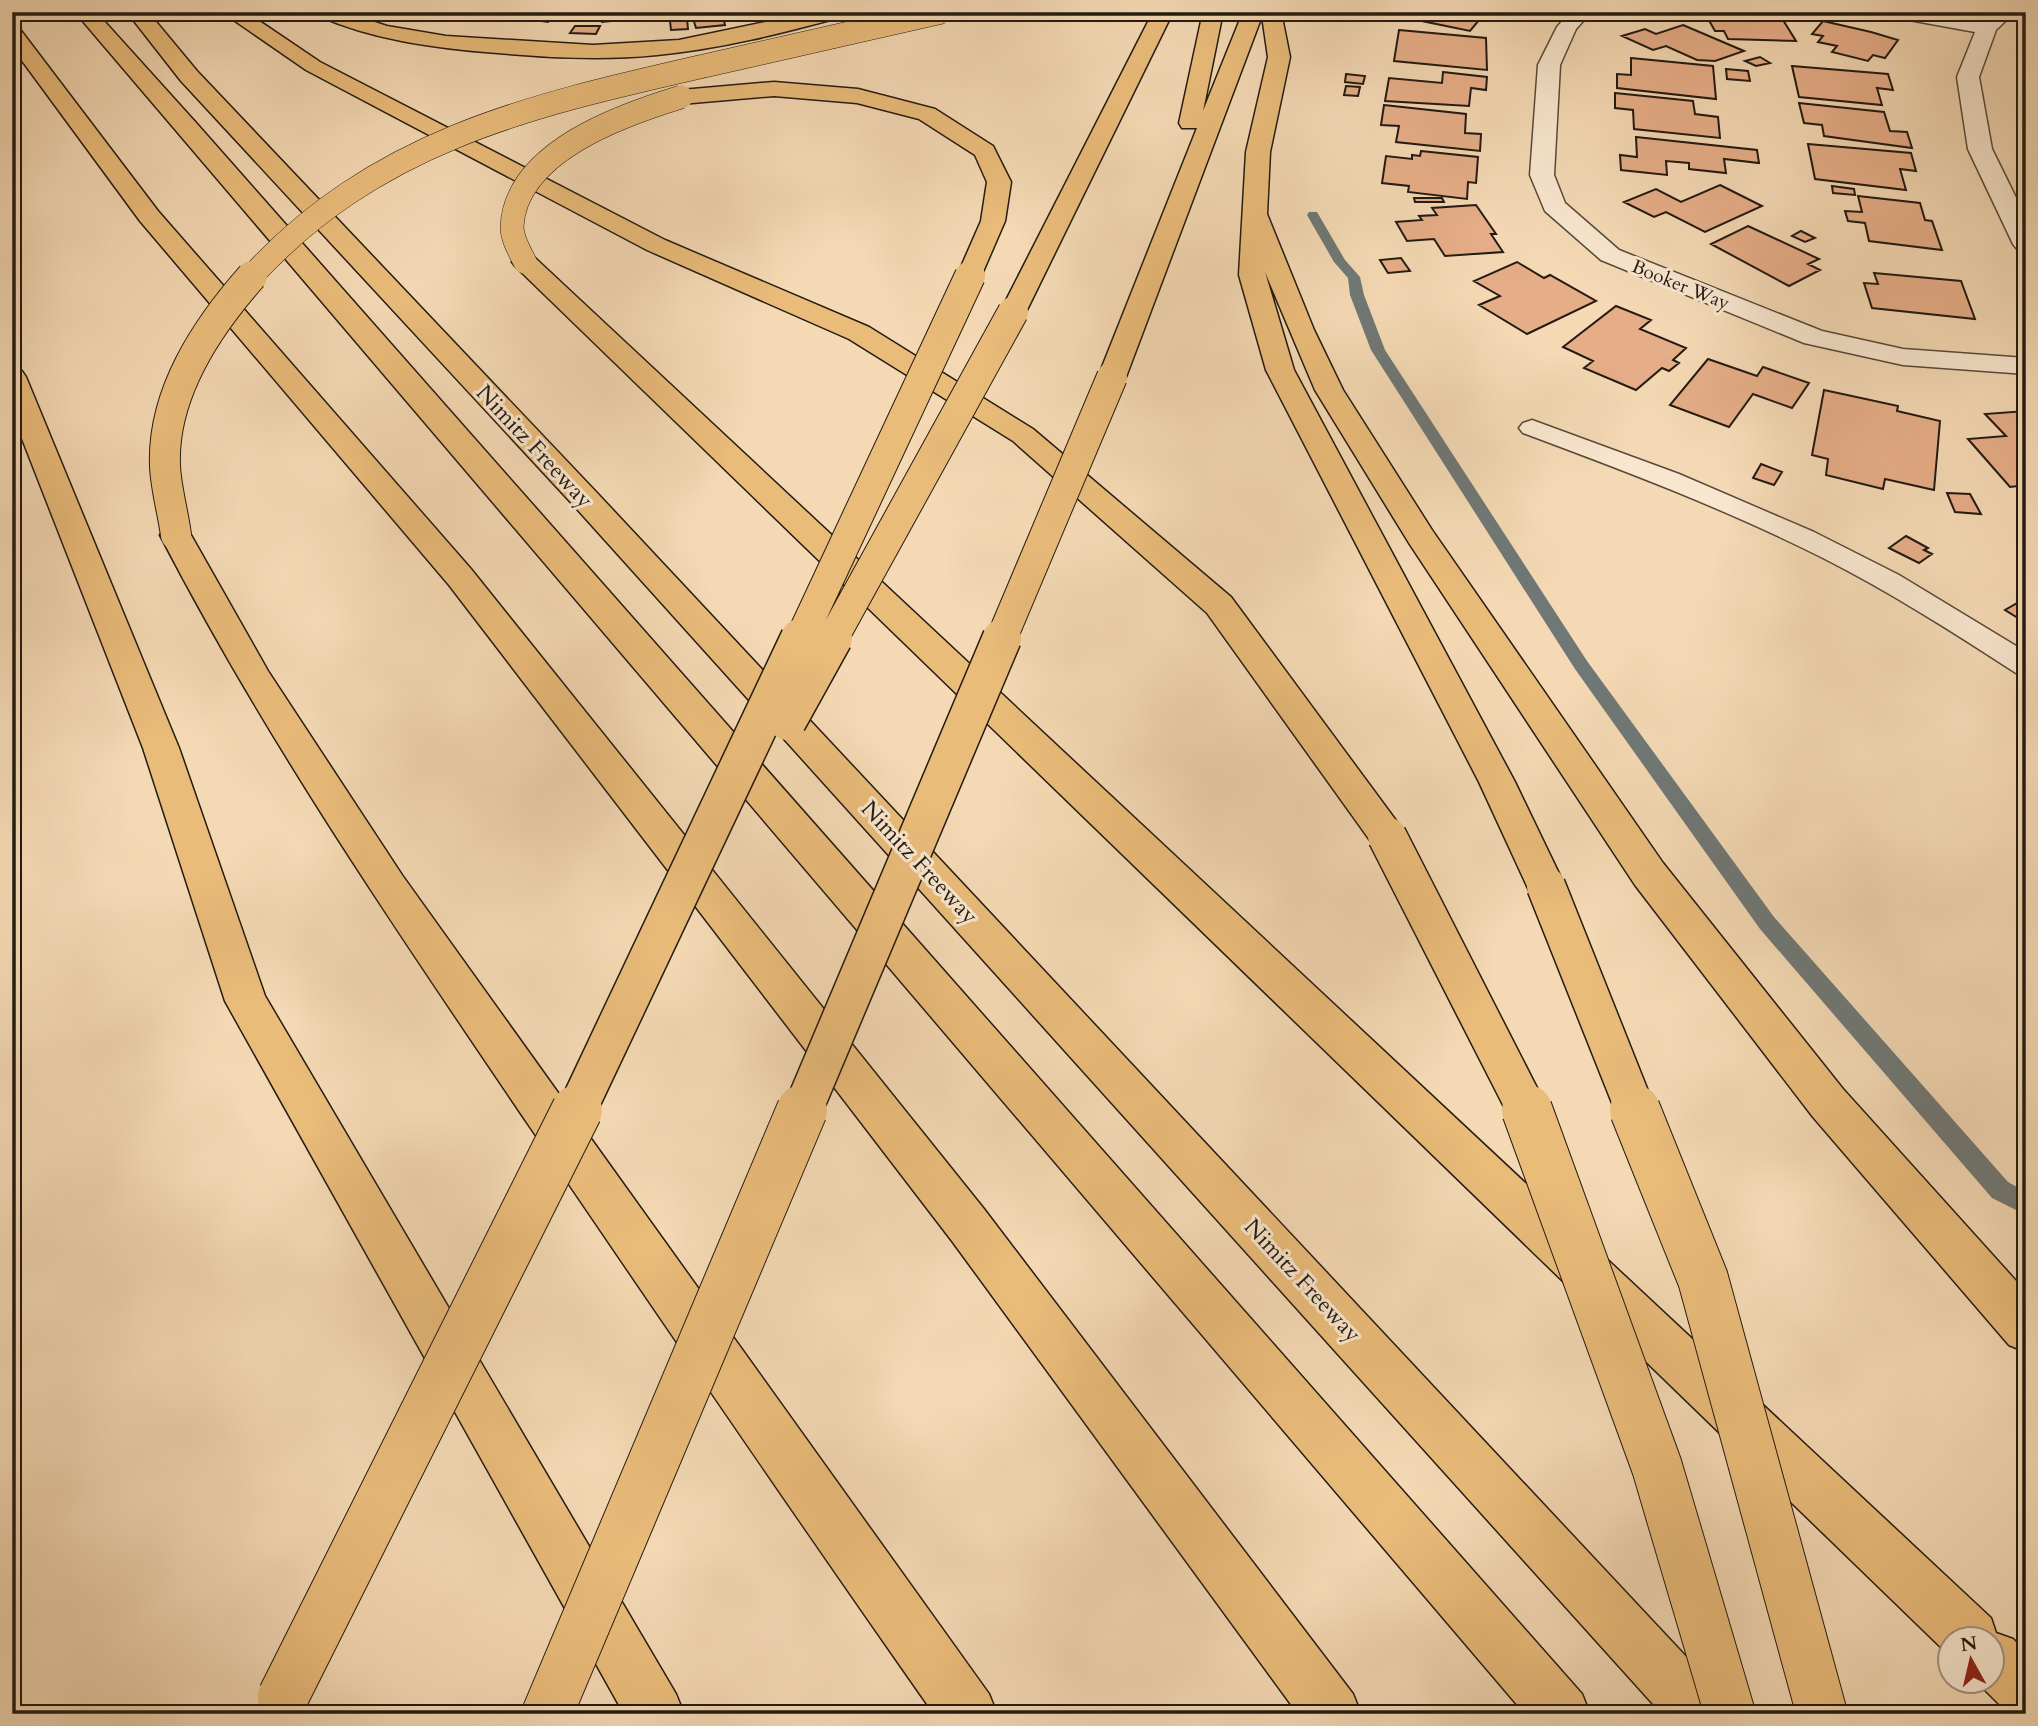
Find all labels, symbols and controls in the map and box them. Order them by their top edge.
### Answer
street label: Booker Way [1628,253,1733,316]
street label: Nimitz Freeway [469,378,600,515]
street label: Nimitz Freeway [854,794,985,931]
street label: Nimitz Freeway [1237,1212,1368,1349]
north arrow [1937,1624,2007,1694]
text: N [1959,1630,1979,1658]

